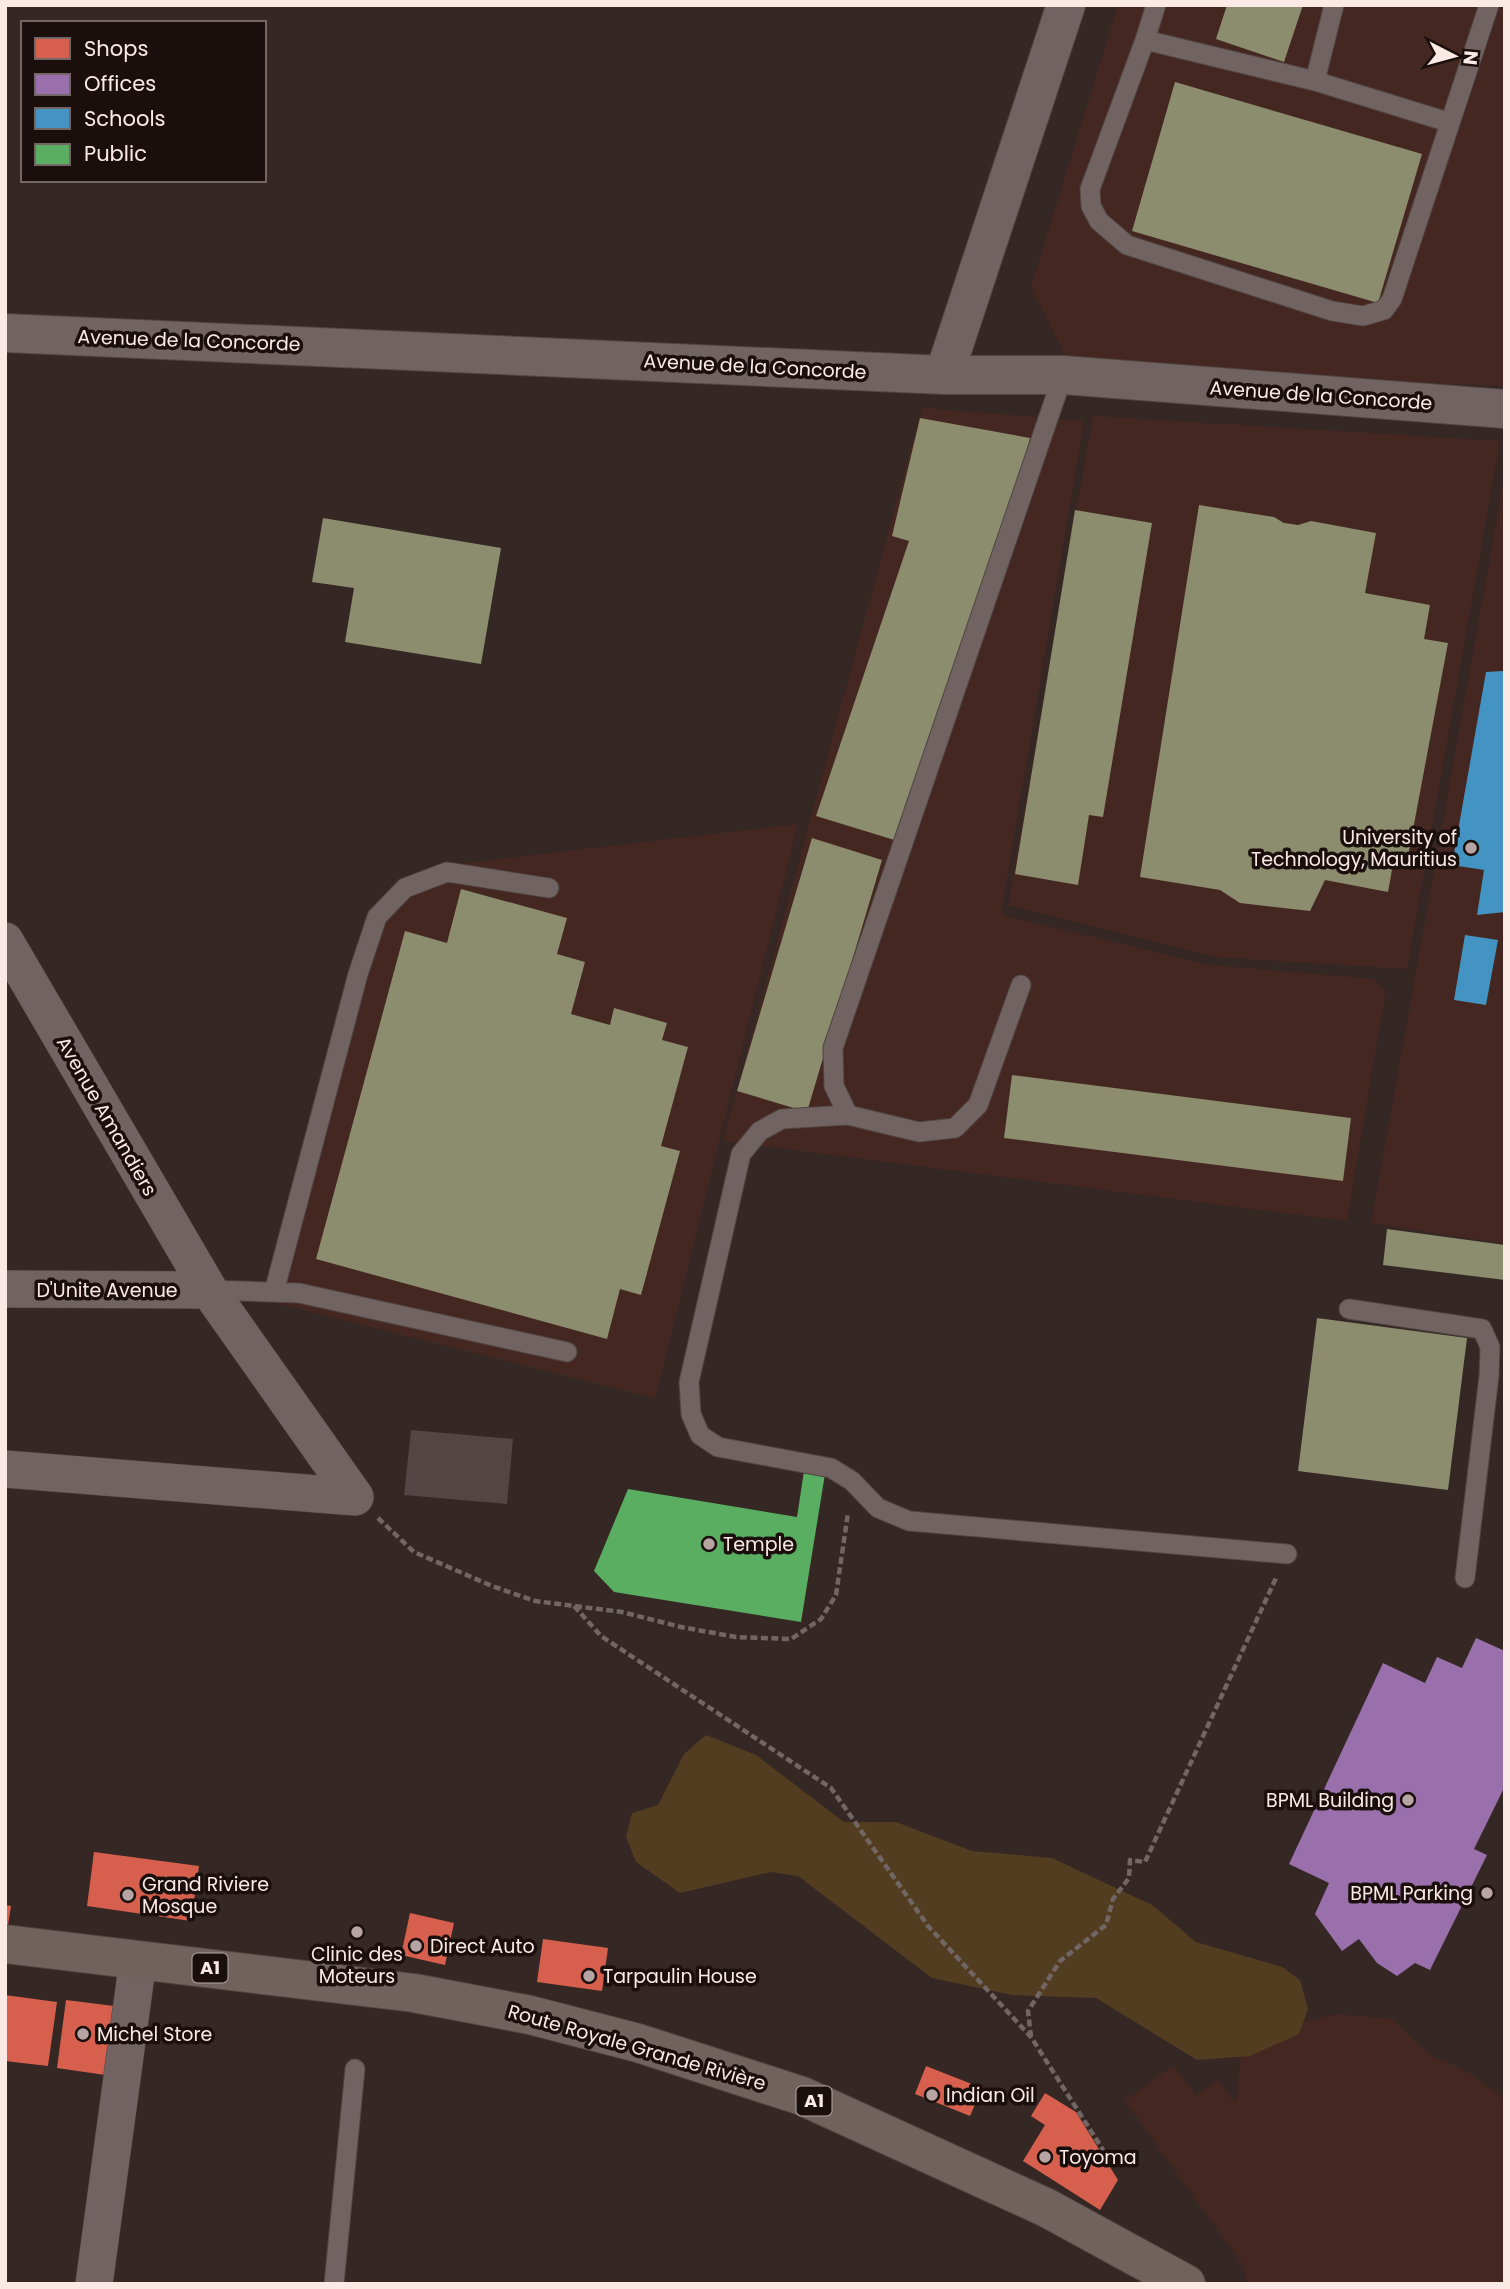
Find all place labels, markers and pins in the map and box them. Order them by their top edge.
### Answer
place label: University of Technology, Mauritius [1251,824,1457,873]
marker: University of Technology, Mauritius [1463,840,1479,856]
place label: Temple [723,1531,794,1558]
marker: Temple [701,1536,717,1552]
place label: BPML Building [1266,1787,1394,1814]
marker: BPML Building [1400,1792,1416,1808]
place label: Grand Riviere Mosque [142,1871,269,1920]
place label: BPML Parking [1350,1880,1473,1907]
marker: BPML Parking [1479,1885,1495,1901]
marker: Grand Riviere Mosque [120,1887,136,1903]
marker: Clinic des Moteurs [349,1924,365,1940]
place label: Direct Auto [430,1933,535,1960]
marker: Direct Auto [408,1938,424,1954]
place label: Clinic des Moteurs [311,1941,403,1990]
place label: Tarpaulin House [603,1963,757,1990]
marker: Tarpaulin House [581,1968,597,1984]
place label: Michel Store [97,2021,212,2048]
marker: Michel Store [75,2026,91,2042]
place label: Indian Oil [946,2082,1035,2109]
marker: Indian Oil [924,2087,940,2103]
place label: Toyoma [1059,2144,1137,2171]
marker: Toyoma [1037,2149,1053,2165]

